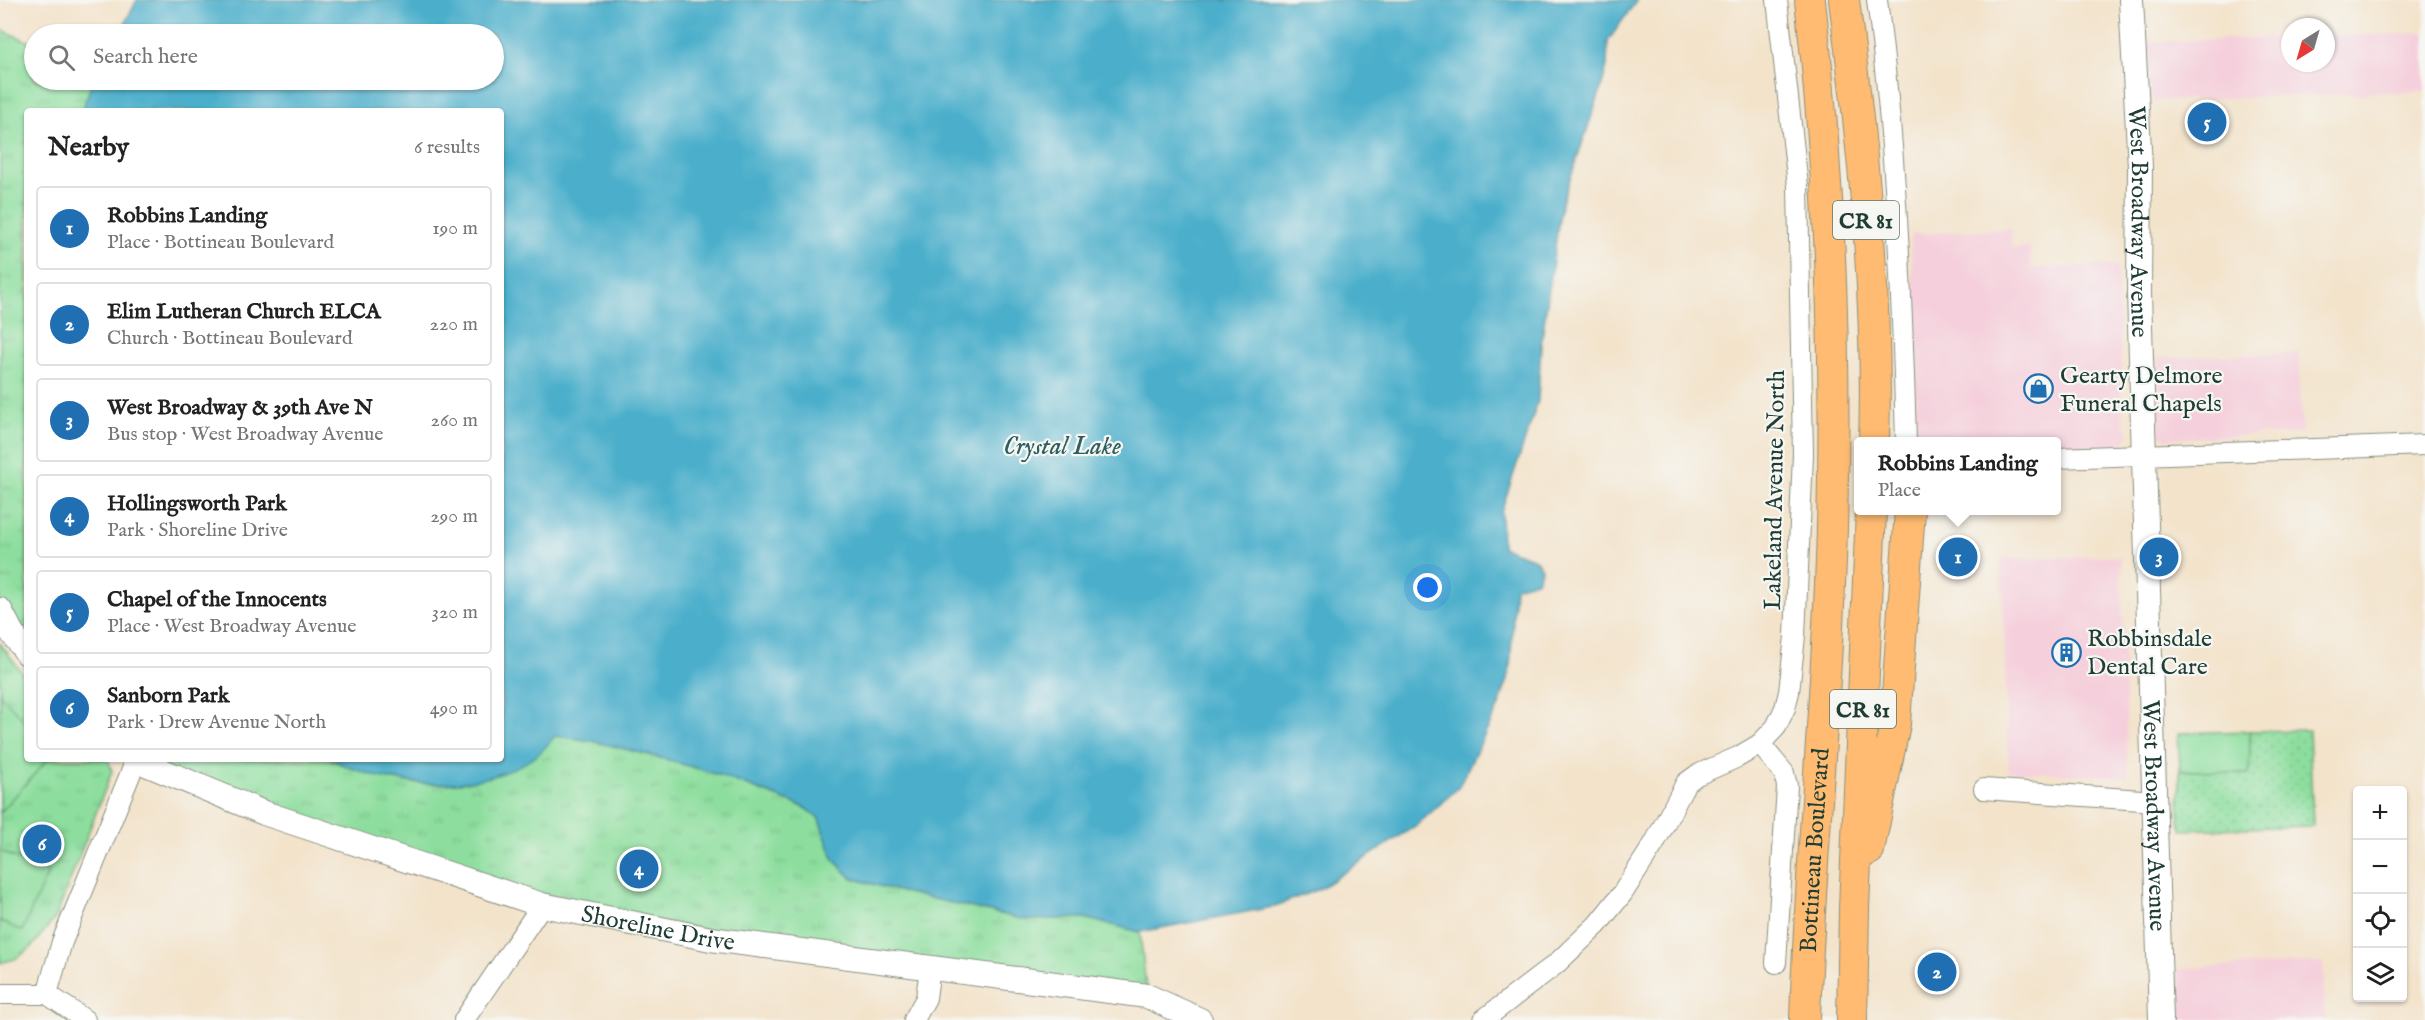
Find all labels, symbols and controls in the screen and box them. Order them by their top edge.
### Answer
north arrow [2281,18,2335,72]
search box [24,24,504,90]
icon: search [45,41,78,74]
text: Search here [93,43,198,71]
pin: 5 [2188,100,2226,144]
street label: West Broadway Avenue [2120,105,2154,338]
text: Nearby [48,131,129,164]
text: 6 results [414,135,480,160]
road number: CR 81 [1833,201,1899,239]
text: Robbins Landing [107,202,267,230]
text: 1 [66,216,73,241]
text: 190 m [432,216,478,241]
text: Place · Bottineau Boulevard [107,230,334,255]
text: Elim Lutheran Church ELCA [107,298,381,326]
text: 2 [65,312,74,337]
text: 220 m [430,312,478,337]
text: Church · Bottineau Boulevard [107,326,353,351]
place label: Gearty Delmore Funeral Chapels [2060,361,2223,420]
street label: Lakeland Avenue North [1758,369,1793,610]
shop icon: Gearty Delmore Funeral Chapels [2023,373,2055,405]
text: West Broadway & 39th Ave N [107,394,373,422]
text: 3 [66,408,73,433]
text: 260 m [431,408,478,433]
text: Bus stop · West Broadway Avenue [107,422,383,447]
water label: Crystal Lake [1003,430,1121,463]
popup [1854,437,2061,515]
text: Robbins Landing [1877,450,2038,478]
text: Place [1877,478,1921,503]
text: Hollingsworth Park [107,490,287,518]
text: 4 [65,504,74,529]
text: 290 m [430,504,478,529]
text: Park · Shoreline Drive [107,518,288,543]
pin: 1 [1938,534,1978,580]
pin: 3 [2140,534,2178,580]
your location [1413,573,1442,602]
text: Chapel of the Innocents [107,586,327,614]
text: 5 [66,600,73,625]
text: 320 m [432,600,478,625]
text: Place · West Broadway Avenue [107,614,356,639]
place label: Robbinsdale Dental Care [2087,624,2212,683]
building icon: Robbinsdale Dental Care [2050,636,2082,668]
text: Sanborn Park [107,682,229,710]
road number: CR 81 [1830,690,1896,728]
text: 6 [65,696,74,721]
text: 490 m [430,696,478,721]
street label: West Broadway Avenue [2134,699,2172,932]
text: Park · Drew Avenue North [107,710,326,735]
street label: Bottineau Boulevard [1794,747,1838,953]
map controls [2353,786,2407,1002]
button: + [2353,786,2407,840]
pin: 6 [22,822,62,866]
button: − [2353,840,2407,894]
pin: 4 [620,846,658,892]
button: locate [2353,894,2407,948]
street label: Shoreline Drive [578,899,736,959]
button: layers [2353,948,2407,1002]
pin: 2 [1918,950,1956,994]

